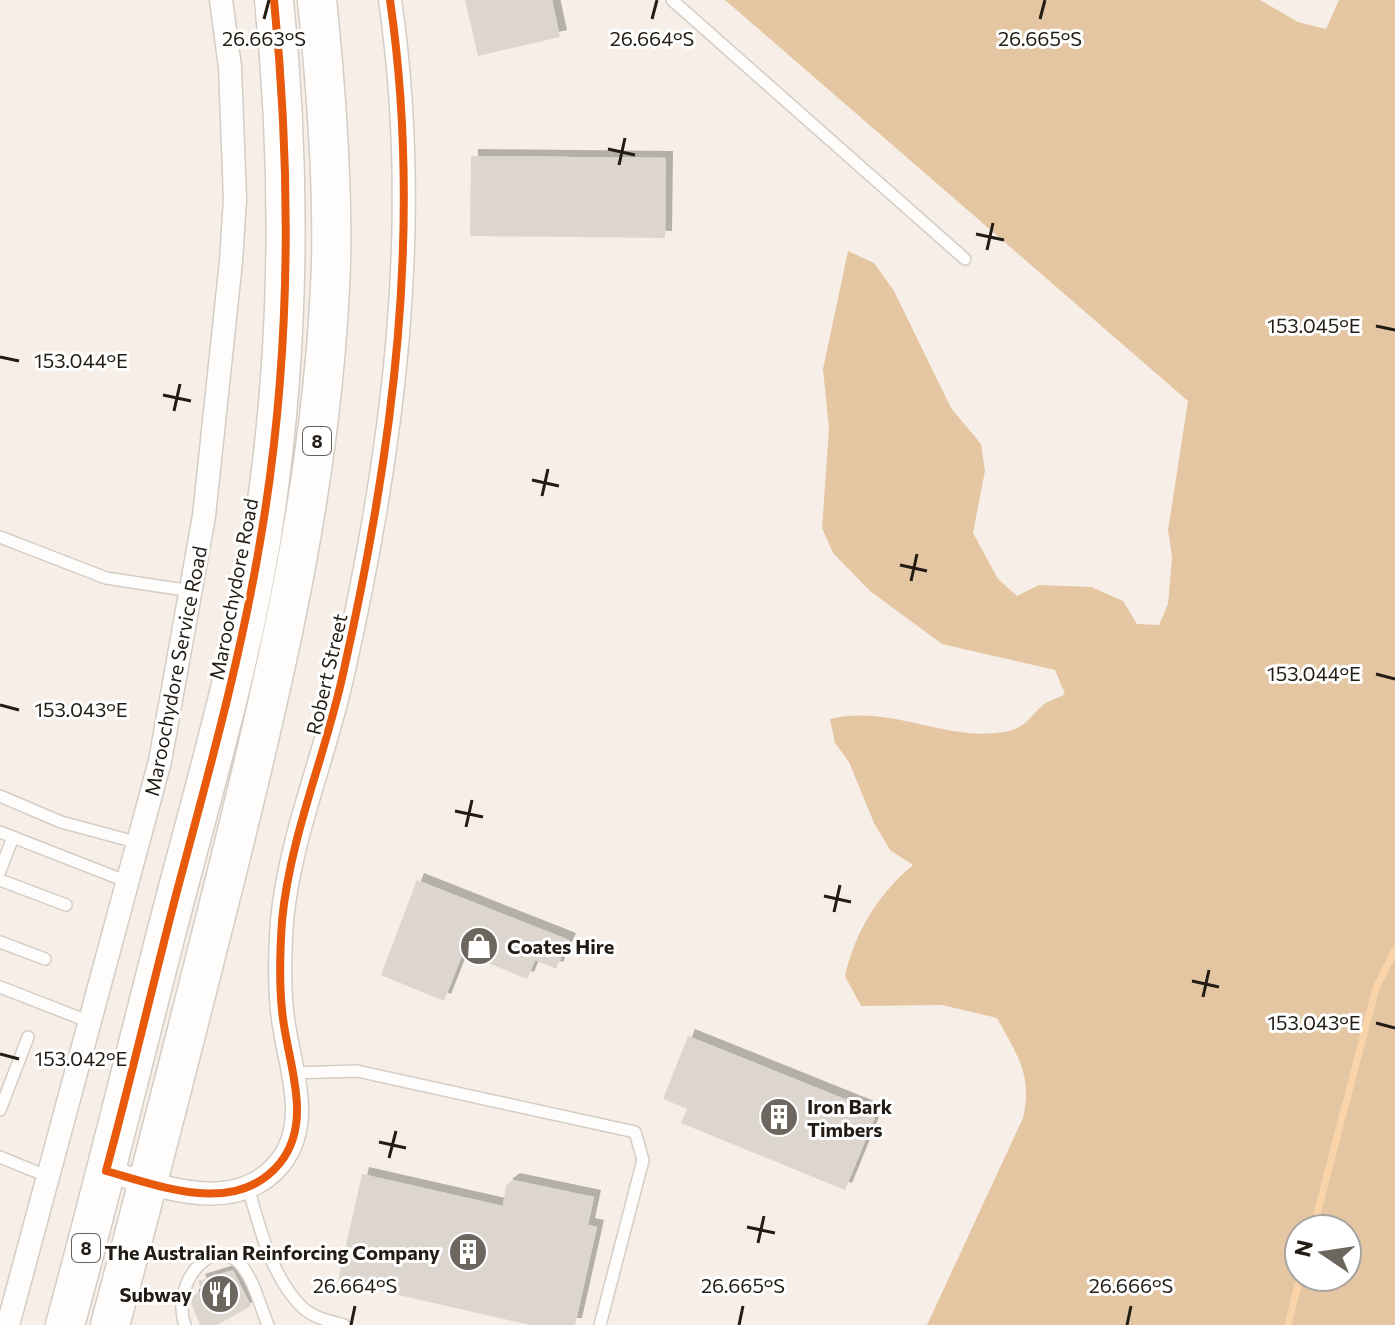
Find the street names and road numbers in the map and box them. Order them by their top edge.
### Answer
road number: 8 [303,427,331,455]
street label: Maroochydore Road [204,496,262,682]
street label: Maroochydore Service Road [139,544,211,798]
street label: Robert Street [300,611,352,737]
road number: 8 [72,1234,100,1262]

